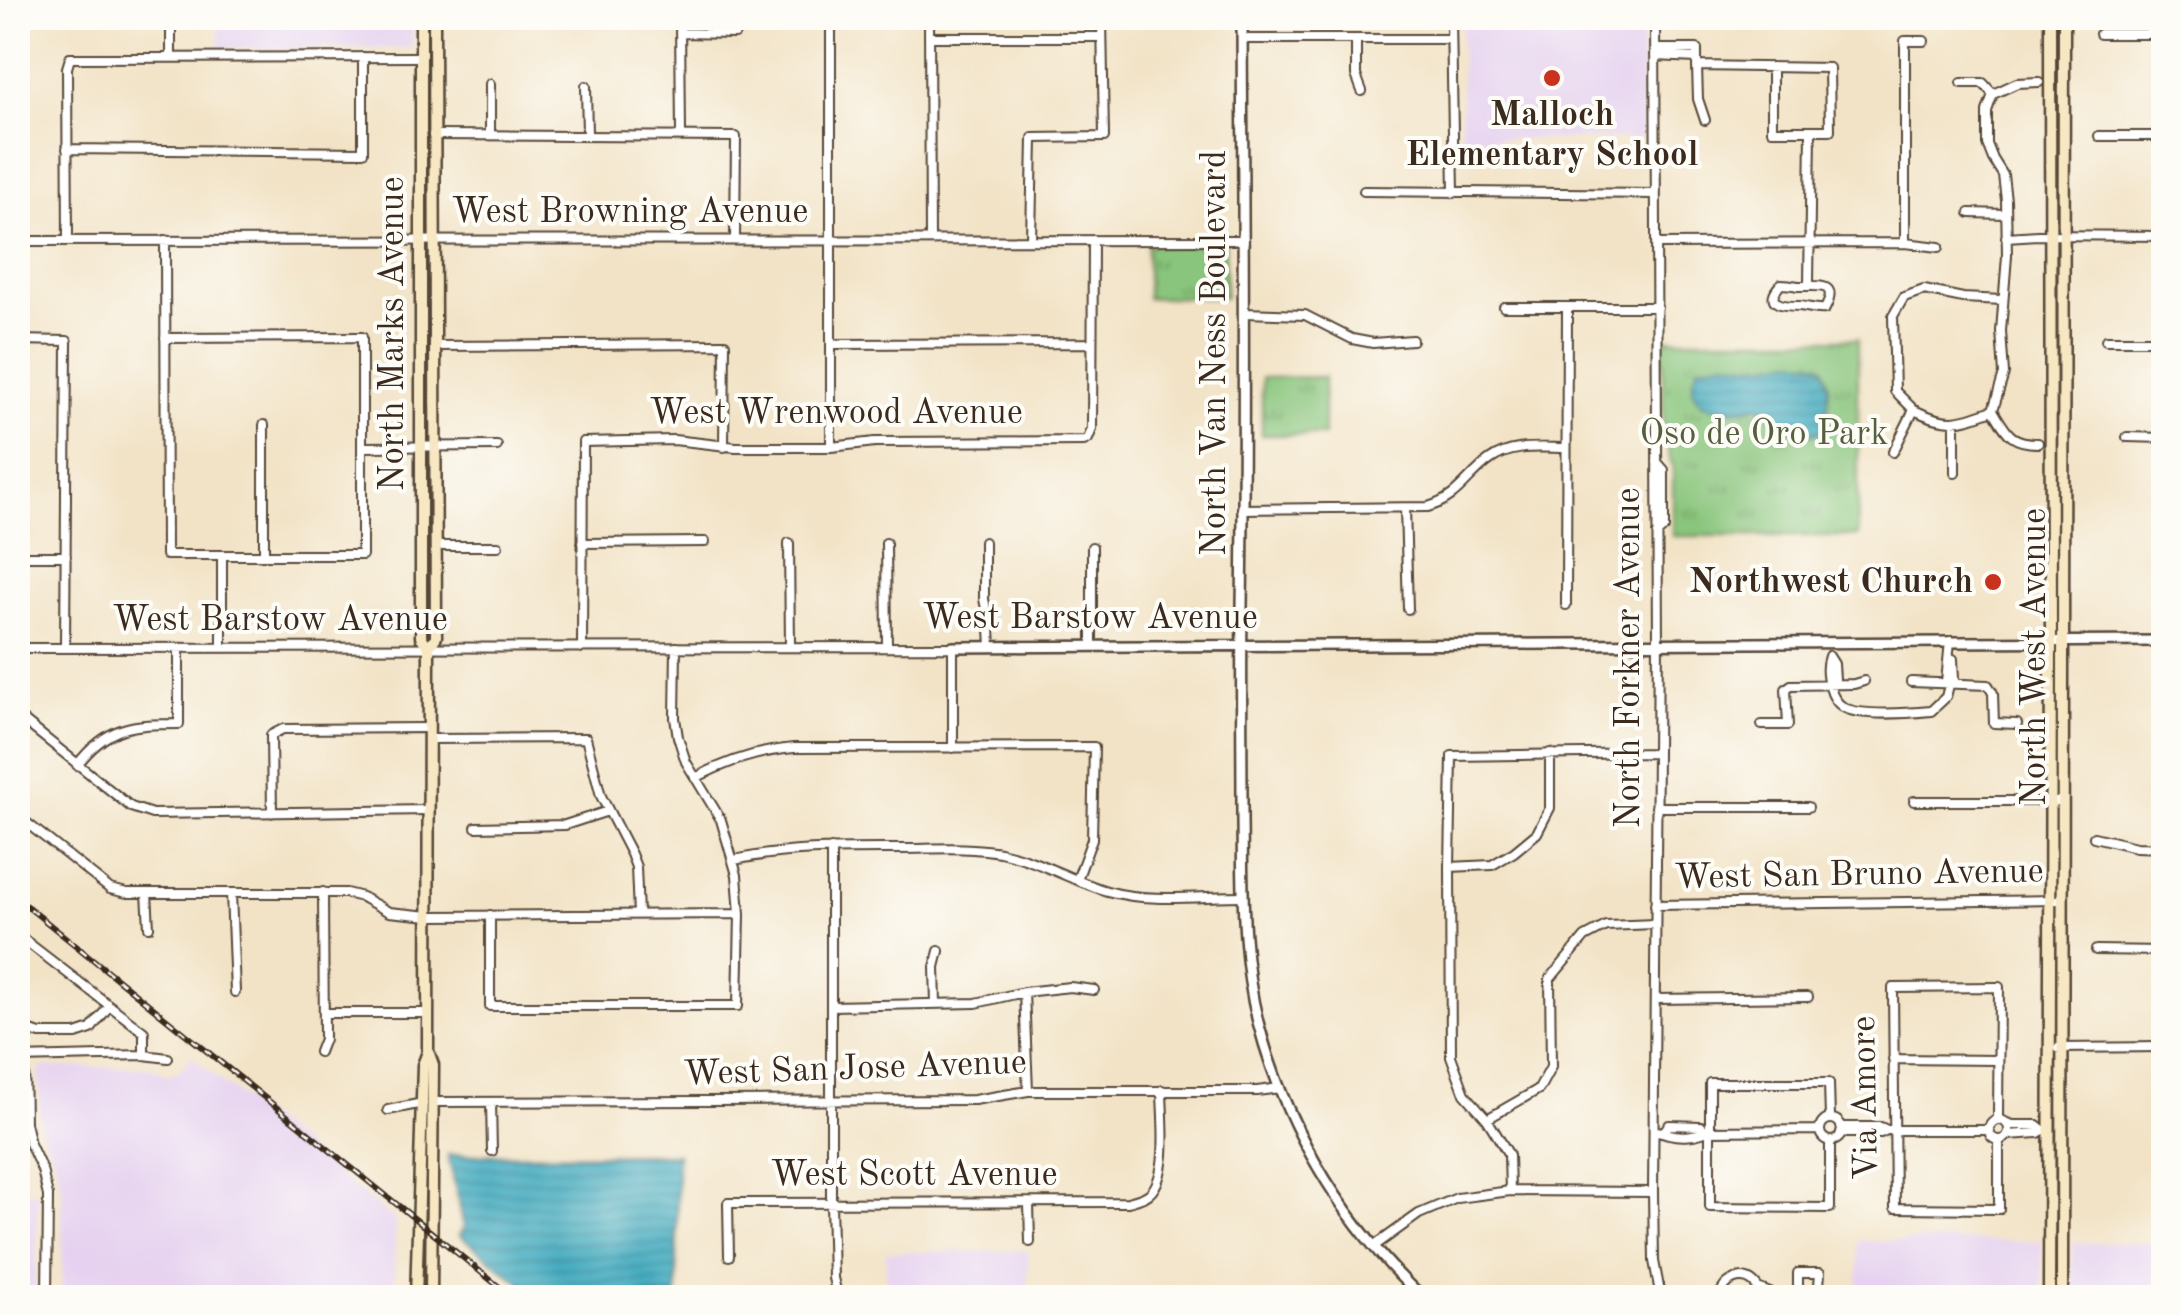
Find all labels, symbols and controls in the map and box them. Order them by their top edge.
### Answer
marker: Malloch Elementary School [1541,67,1563,89]
place label: Malloch Elementary School [1405,98,1699,173]
street label: North Van Ness Boulevard [1198,150,1233,556]
street label: North Marks Avenue [376,176,411,492]
street label: West Browning Avenue [452,195,808,230]
street label: West Wrenwood Avenue [649,396,1023,431]
park label: Oso de Oro Park [1639,417,1889,452]
street label: North Forkner Avenue [1612,487,1647,829]
street label: North West Avenue [2018,508,2053,806]
place label: Northwest Church [1689,565,1973,600]
marker: Northwest Church [1982,571,2004,593]
street label: West Barstow Avenue [922,601,1258,636]
street label: West Barstow Avenue [112,603,448,638]
street label: West San Bruno Avenue [1674,854,2044,896]
street label: Via Amore [1847,1016,1885,1180]
street label: West San Jose Avenue [683,1046,1027,1092]
street label: West Scott Avenue [770,1158,1058,1193]

